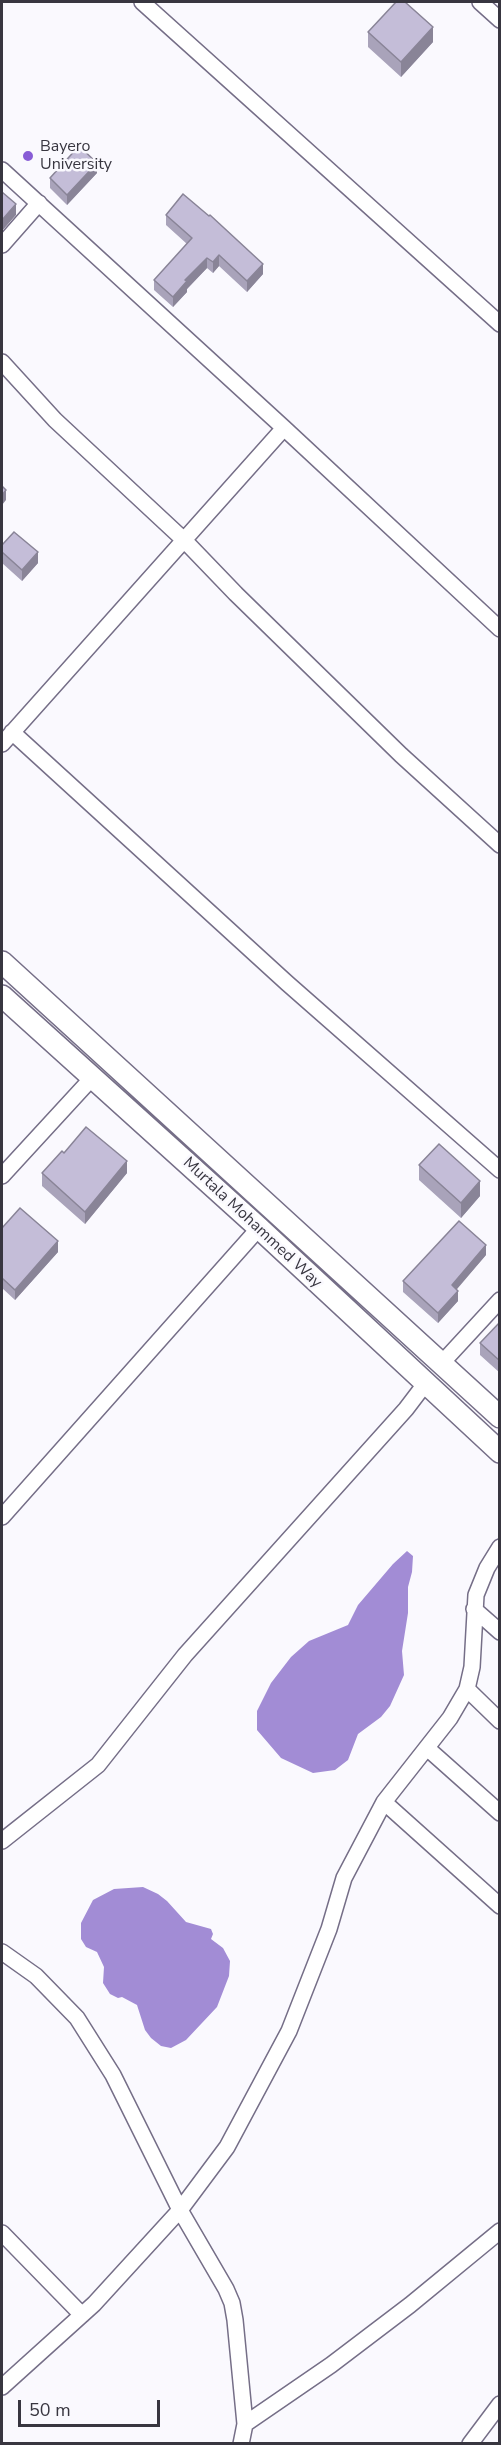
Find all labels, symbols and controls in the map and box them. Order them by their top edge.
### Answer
place label: Bayero University [40,137,112,175]
marker: Bayero University [21,149,35,163]
street label: Murtala Mohammed Way [179,1154,325,1292]
scale bar [21,2388,164,2426]
text: 50 m [29,2398,71,2422]

